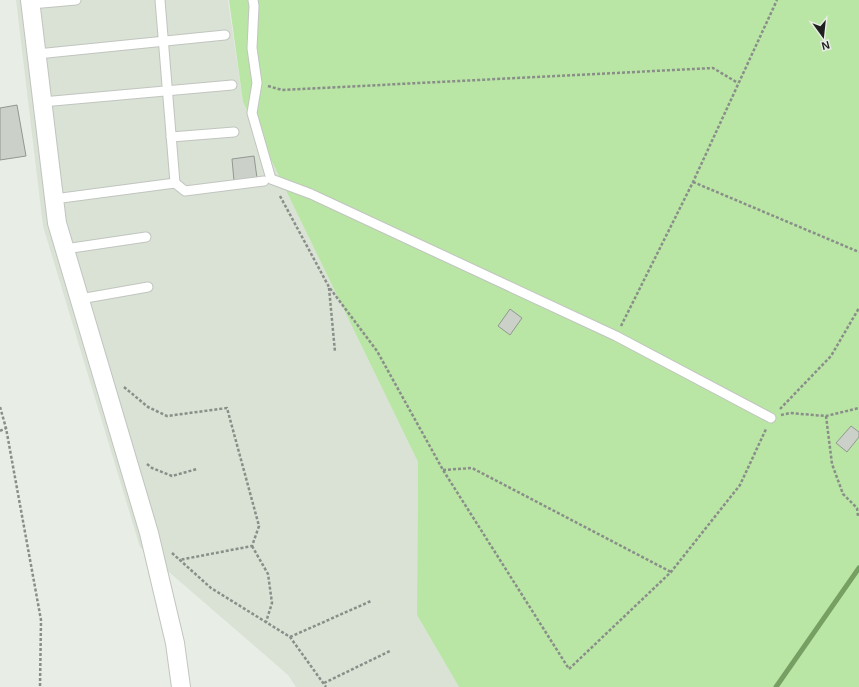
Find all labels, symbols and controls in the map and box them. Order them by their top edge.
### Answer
north arrow [803,16,843,56]
text: N [820,39,831,52]

